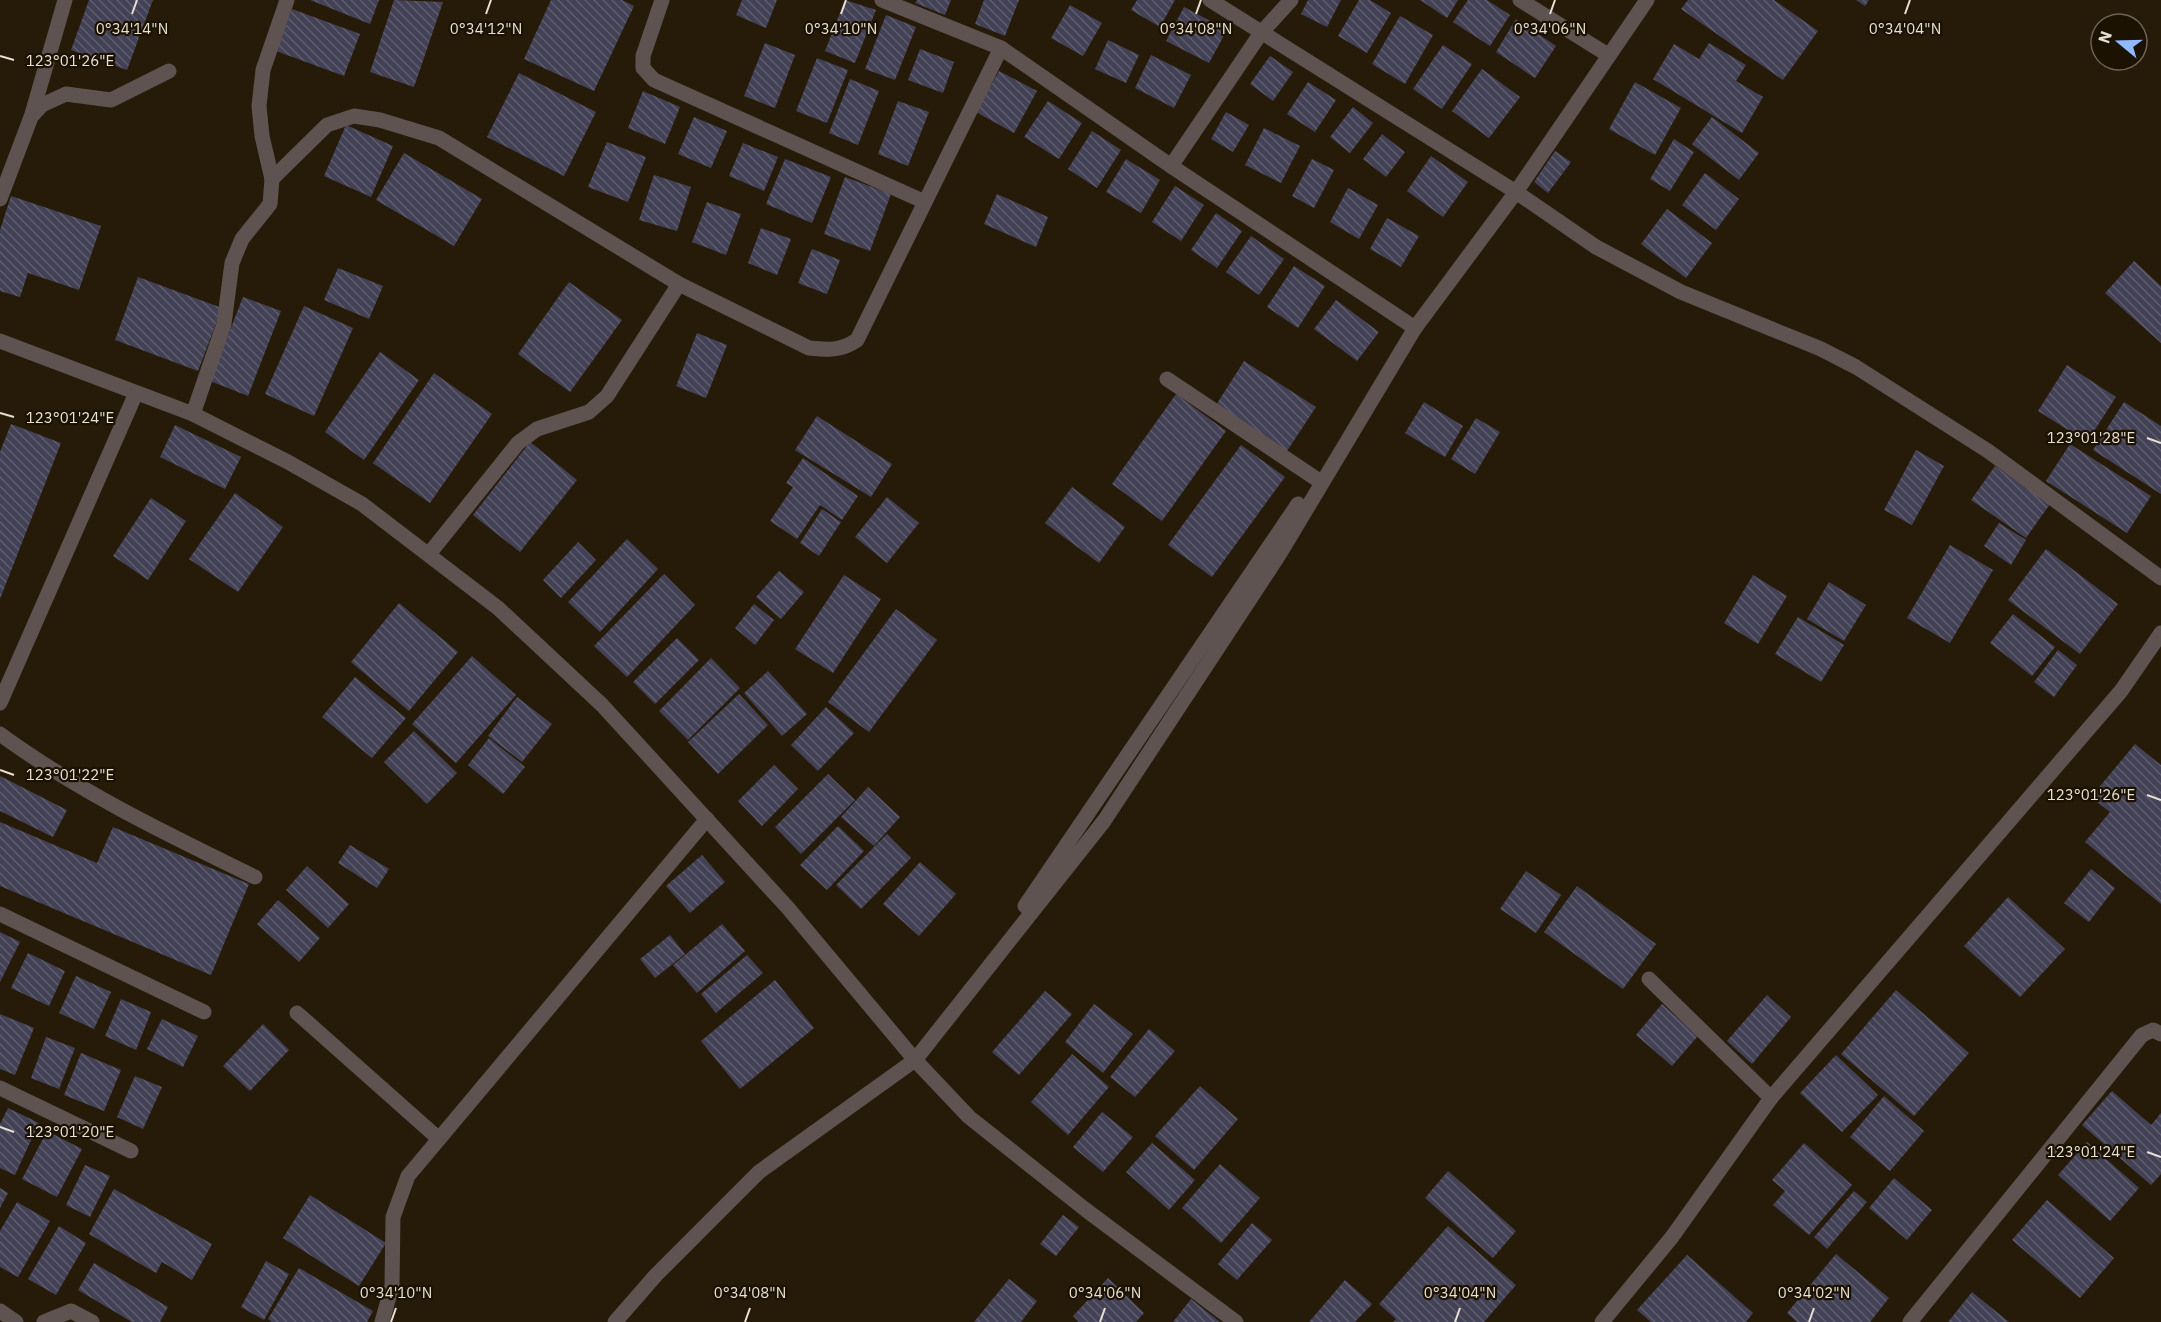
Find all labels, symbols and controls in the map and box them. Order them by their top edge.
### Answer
north arrow [2089,12,2149,72]
text: 0°34'14"N [96,19,168,38]
text: 0°34'12"N [450,19,522,38]
text: 0°34'10"N [805,19,877,38]
text: 0°34'08"N [1160,19,1232,38]
text: 0°34'06"N [1514,19,1586,38]
text: 0°34'04"N [1869,19,1941,38]
text: N [2093,28,2116,46]
text: 123°01'26"E [26,51,114,70]
text: 123°01'24"E [26,408,114,427]
text: 123°01'28"E [2047,428,2135,447]
text: 123°01'22"E [26,765,114,784]
text: 123°01'26"E [2047,785,2135,804]
text: 123°01'20"E [26,1122,114,1141]
text: 123°01'24"E [2047,1142,2135,1161]
text: 0°34'10"N [360,1283,432,1302]
text: 0°34'08"N [714,1283,786,1302]
text: 0°34'06"N [1069,1283,1141,1302]
text: 0°34'04"N [1424,1283,1496,1302]
text: 0°34'02"N [1778,1283,1850,1302]

